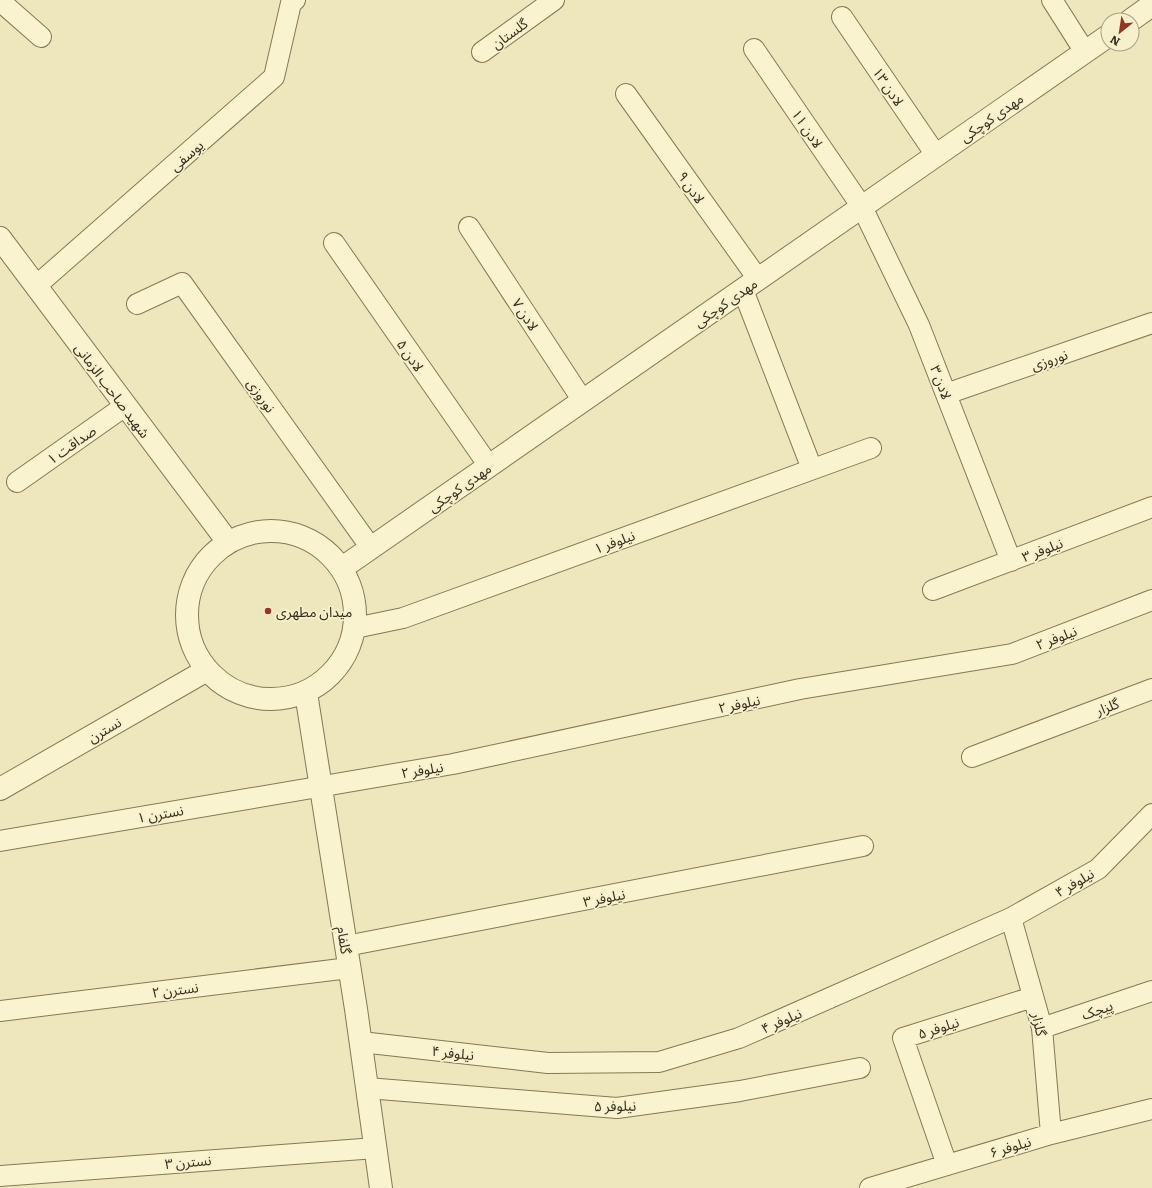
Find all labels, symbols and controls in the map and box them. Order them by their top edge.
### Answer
north arrow [1100,12,1140,52]
street label: گلستان [487,13,532,53]
text: N [1107,32,1122,51]
street label: لادن ۱۳ [869,62,909,110]
street label: مهدی کوچکی [955,88,1027,147]
street label: لادن ۱۱ [788,104,828,152]
street label: یوسفی [165,135,207,175]
street label: لادن ۹ [674,167,710,207]
street label: مهدی کوچکی [689,273,761,332]
street label: لادن ۷ [508,294,544,334]
street label: لادن ۵ [393,335,429,375]
street label: شهید صاحب الزمانی [71,338,155,442]
street label: نوروزی [1028,343,1070,375]
street label: لادن ۳ [926,362,958,402]
street label: نوروزی [243,374,281,416]
street label: صداقت ۱ [42,420,100,468]
street label: مهدی کوچکی [423,458,495,517]
street label: نیلوفر ۱ [591,524,638,558]
street label: نیلوفر ۳ [1019,532,1066,566]
place label: میدان مطهری [276,601,352,621]
marker: میدان مطهری [263,606,273,616]
street label: نیلوفر ۲ [1033,620,1080,654]
street label: نیلوفر ۲ [716,689,762,717]
street label: گلزار [1091,692,1122,720]
street label: نسترن [83,711,125,747]
street label: نیلوفر ۲ [399,756,445,782]
street label: نسترن ۱ [135,799,185,827]
street label: نیلوفر ۴ [1051,863,1098,901]
street label: نیلوفر ۳ [581,883,627,911]
street label: گلفام [331,925,357,956]
street label: نسترن ۲ [151,976,200,1002]
street label: پیچک [1079,994,1116,1025]
street label: نیلوفر ۴ [758,1002,805,1038]
street label: گلزار [1028,1009,1052,1038]
street label: نیلوفر ۵ [915,1011,961,1043]
street label: نیلوفر ۴ [431,1040,475,1064]
street label: نیلوفر ۵ [594,1095,637,1115]
street label: نیلوفر ۶ [987,1130,1033,1162]
street label: نسترن ۳ [164,1149,212,1173]

